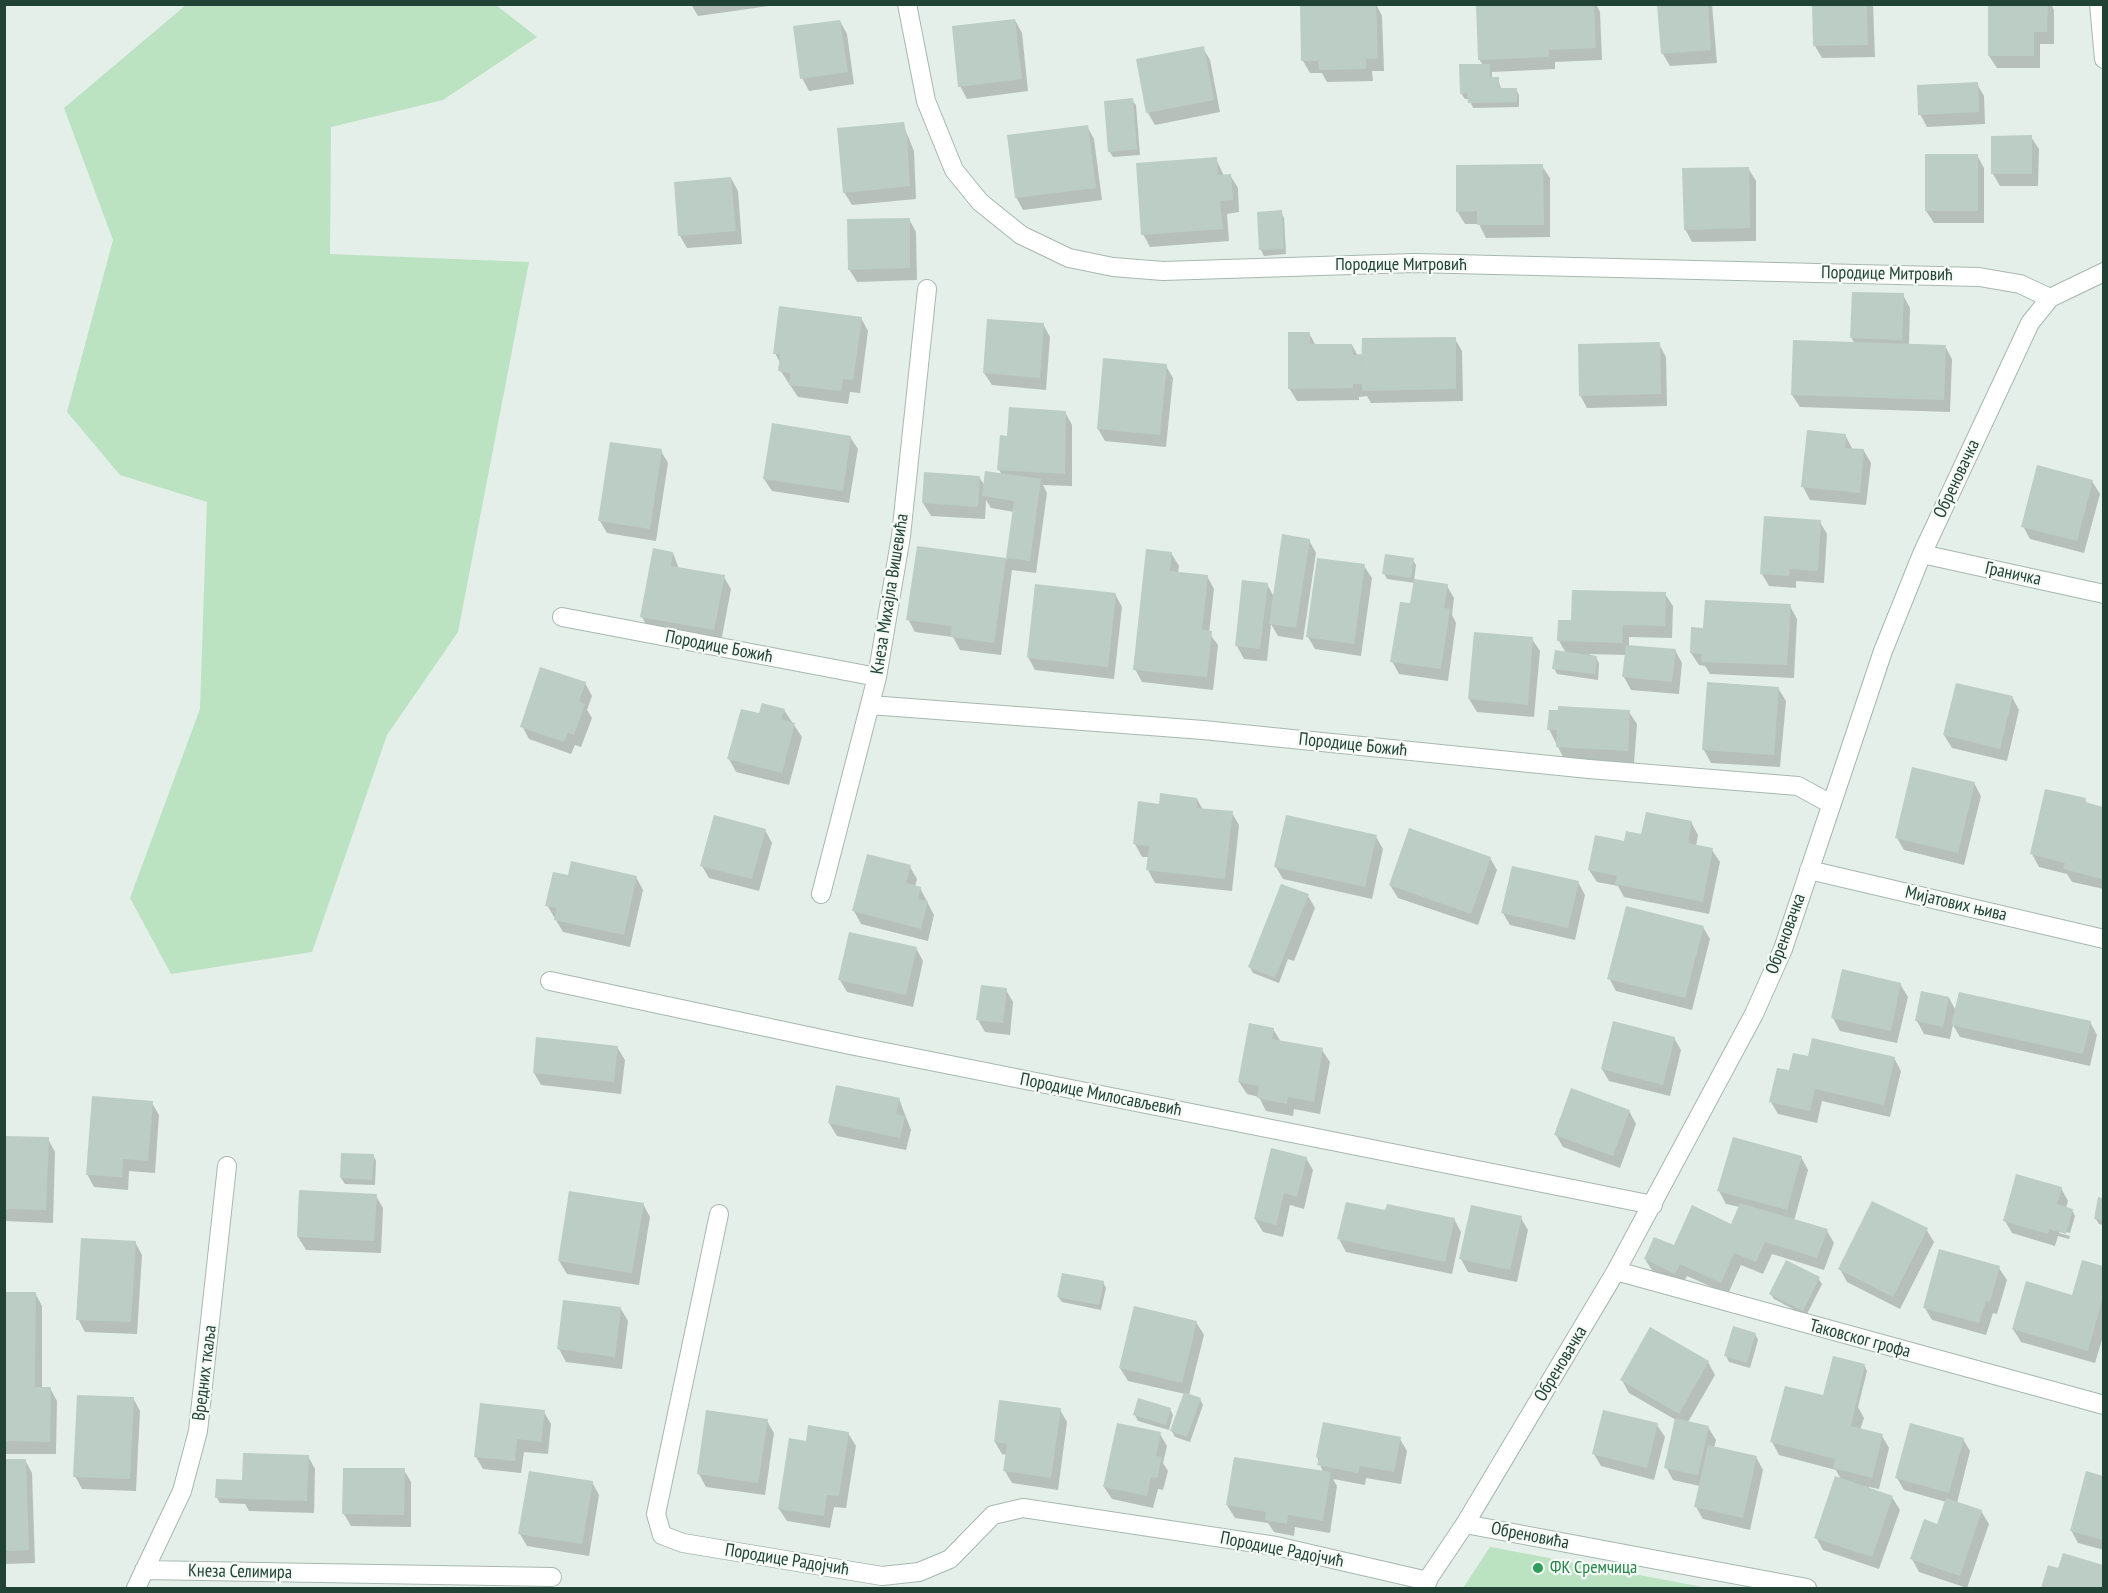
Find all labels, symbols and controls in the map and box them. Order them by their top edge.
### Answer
street label: Породице Митровић [1335,254,1467,276]
street label: Породице Митровић [1821,262,1953,286]
street label: Обреновачка [1929,436,1985,522]
street label: Кнеза Михајла Вишевића [867,512,913,676]
street label: Граничка [1983,558,2043,590]
street label: Породице Божић [663,626,775,668]
street label: Породице Божић [1298,729,1408,761]
street label: Мијатових њива [1903,882,2009,926]
street label: Обреновачка [1761,891,1811,977]
street label: Породице Милосављевић [1018,1069,1184,1121]
street label: Таковског грофа [1807,1315,1913,1363]
street label: Обреновачка [1530,1322,1592,1406]
street label: Вредних ткаља [188,1324,222,1422]
street label: Обреновића [1489,1518,1571,1554]
street label: Породице Радојчић [1218,1527,1346,1573]
street label: Породице Радојчић [723,1540,851,1580]
place label: ФК Сремчица [1550,1557,1637,1579]
street label: Кнеза Селимира [188,1560,292,1584]
marker: ФК Сремчица [1531,1561,1545,1575]

